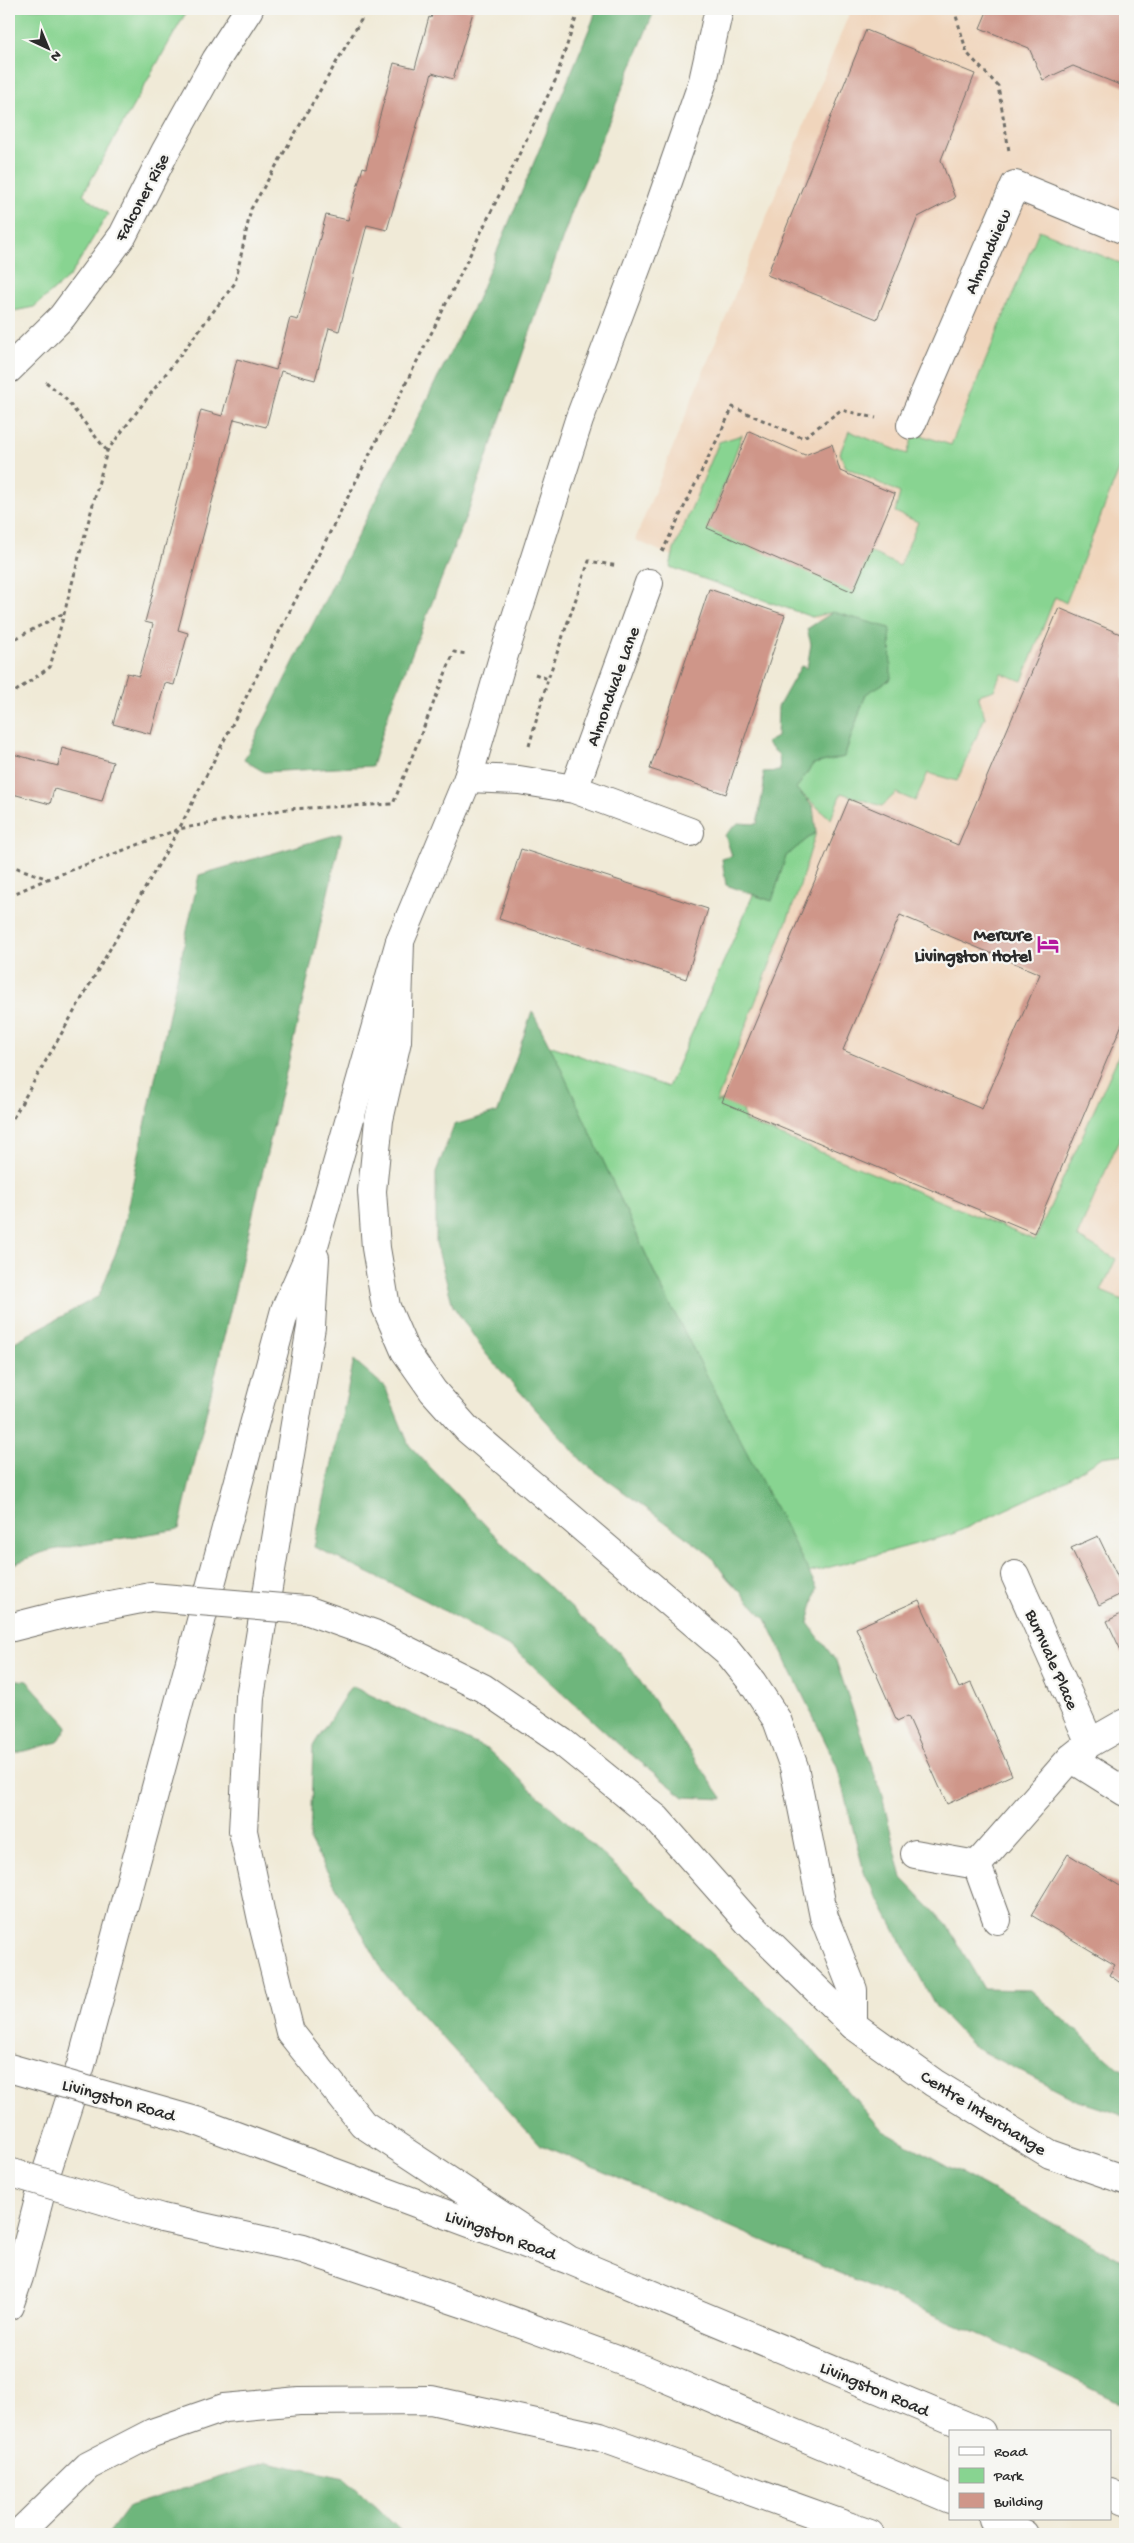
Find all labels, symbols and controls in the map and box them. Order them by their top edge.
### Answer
north arrow [22,22,72,72]
text: N [46,46,64,65]
street label: Falconer Rise [111,150,175,247]
street label: Almondview [961,206,1017,298]
street label: Almondvale Lane [583,624,646,750]
place label: Mercure Livingston Hotel [915,926,1033,968]
hotel icon: Mercure Livingston Hotel [1035,931,1061,957]
street label: Burnvale Place [1019,1606,1082,1714]
street label: Centre Interchange [916,2067,1050,2162]
street label: Livingston Road [59,2075,179,2128]
street label: Livingston Road [442,2207,560,2267]
street label: Livingston Road [816,2358,933,2423]
legend [949,2430,1112,2520]
text: Road [994,2444,1028,2462]
text: Park [993,2468,1024,2486]
text: Building [993,2494,1043,2512]

